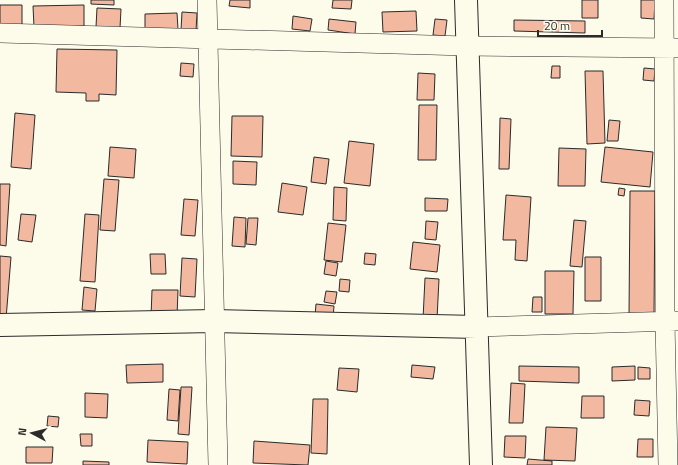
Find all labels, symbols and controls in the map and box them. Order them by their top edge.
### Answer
scale bar [538,12,602,38]
text: 20 m [544,16,570,35]
north arrow [12,413,52,453]
text: N [14,427,30,437]

